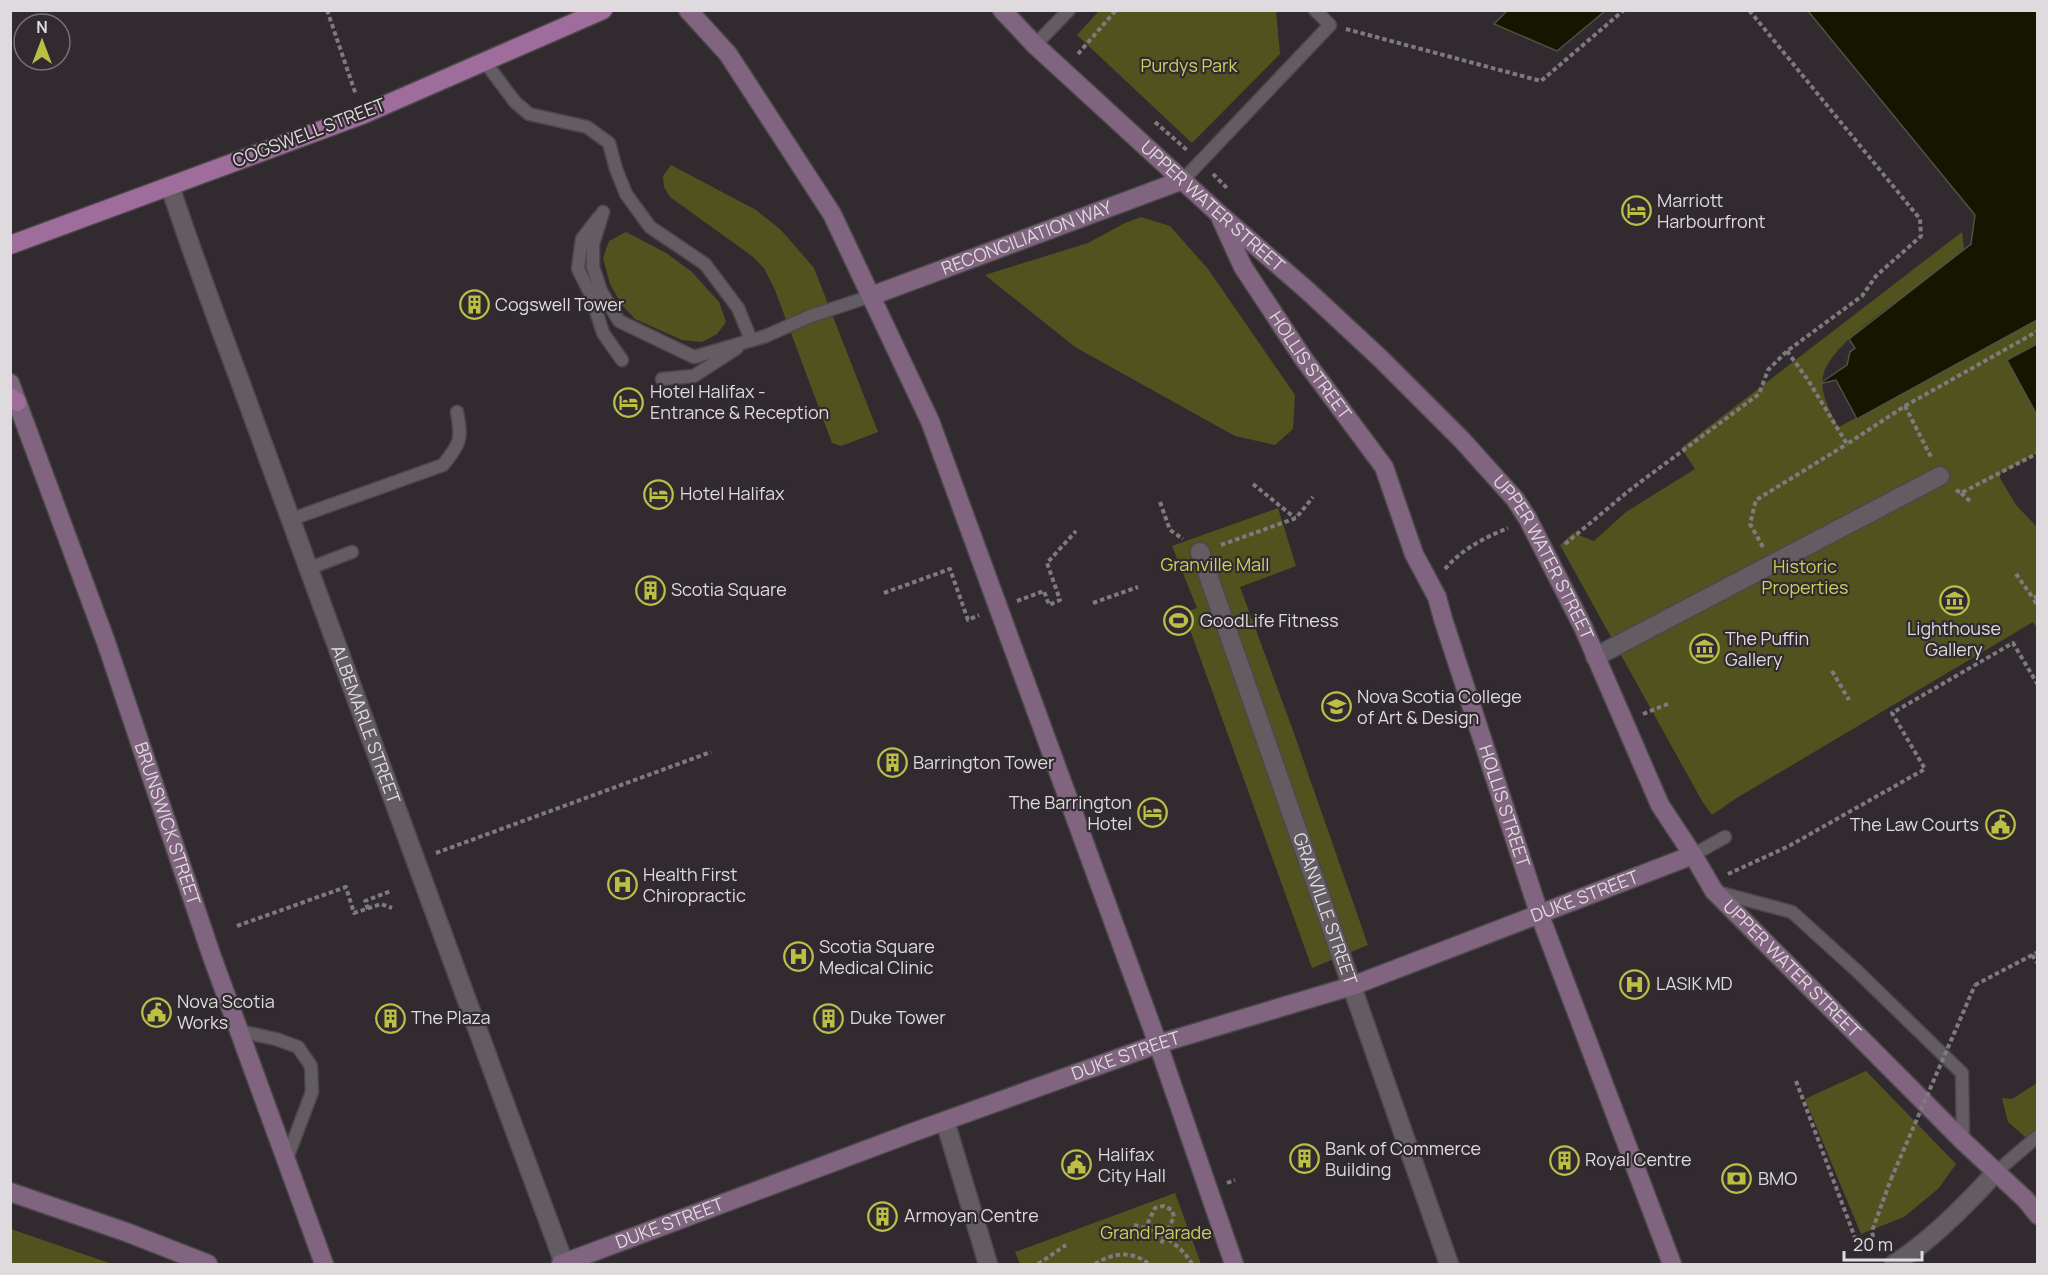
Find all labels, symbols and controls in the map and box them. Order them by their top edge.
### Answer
north arrow [12,12,72,72]
text: N [36,16,48,38]
park label: Purdys Park [1141,53,1239,77]
street label: COGSWELL STREET [229,92,389,172]
street label: UPPER WATER STREET [1136,135,1291,277]
place label: Marriott Harbourfront [1657,188,1766,233]
street label: RECONCILIATION WAY [938,194,1116,280]
hotel icon: Marriott Harbourfront [1620,195,1652,227]
building icon: Cogswell Tower [458,289,490,321]
place label: Cogswell Tower [495,292,625,316]
street label: HOLLIS STREET [1264,306,1358,424]
place label: Hotel Halifax - Entrance & Reception [650,379,829,424]
hotel icon: Hotel Halifax - Entrance & Reception [613,386,645,418]
street label: UPPER WATER STREET [1488,469,1600,643]
hotel icon: Hotel Halifax [643,478,675,510]
place label: Hotel Halifax [680,481,785,505]
park label: Granville Mall [1161,552,1269,576]
park label: Historic Properties [1762,554,1848,599]
building icon: Scotia Square [634,574,666,606]
place label: Scotia Square [671,577,787,601]
museum icon: Lighthouse Gallery [1938,584,1970,616]
sports icon: GoodLife Fitness [1163,605,1195,637]
place label: GoodLife Fitness [1200,608,1339,632]
place label: Lighthouse Gallery [1907,616,2001,661]
place label: The Puffin Gallery [1725,626,1809,671]
museum icon: The Puffin Gallery [1688,633,1720,665]
street label: ALBEMARLE STREET [326,641,407,807]
place label: Nova Scotia College of Art & Design [1357,684,1522,729]
school or university icon: Nova Scotia College of Art & Design [1320,691,1352,723]
street label: BRUNSWICK STREET [130,739,207,908]
street label: HOLLIS STREET [1474,742,1536,870]
building icon: Barrington Tower [876,747,908,779]
place label: Barrington Tower [913,750,1055,774]
place label: The Barrington Hotel [1009,790,1132,835]
hotel icon: The Barrington Hotel [1137,797,1169,829]
public building icon: The Law Courts [1984,809,2016,841]
place label: The Law Courts [1850,812,1979,836]
street label: GRANVILLE STREET [1288,829,1363,988]
place label: Health First Chiropractic [643,862,746,907]
street label: DUKE STREET [1527,864,1642,927]
hospital icon: Health First Chiropractic [606,869,638,901]
street label: UPPER WATER STREET [1718,894,1867,1043]
place label: Scotia Square Medical Clinic [819,934,935,979]
hospital icon: Scotia Square Medical Clinic [782,941,814,973]
hospital icon: LASIK MD [1619,968,1651,1000]
place label: LASIK MD [1656,971,1733,995]
place label: Nova Scotia Works [177,989,275,1034]
public building icon: Nova Scotia Works [140,996,172,1028]
building icon: The Plaza [374,1002,406,1034]
building icon: Duke Tower [813,1002,845,1034]
place label: The Plaza [411,1005,491,1029]
place label: Duke Tower [850,1005,946,1029]
street label: DUKE STREET [1068,1025,1183,1085]
place label: Bank of Commerce Building [1325,1136,1481,1181]
place label: Halifax City Hall [1098,1142,1166,1187]
building icon: Bank of Commerce Building [1288,1143,1320,1175]
building icon: Royal Centre [1548,1144,1580,1176]
place label: Royal Centre [1585,1147,1691,1171]
public building icon: Halifax City Hall [1061,1149,1093,1181]
bank icon: BMO [1721,1163,1753,1195]
place label: BMO [1758,1166,1797,1190]
street label: DUKE STREET [612,1191,727,1254]
building icon: Armoyan Centre [867,1200,899,1232]
place label: Armoyan Centre [904,1203,1039,1227]
park label: Grand Parade [1100,1220,1212,1244]
scale bar [1844,1224,1922,1262]
text: 20 m [1853,1232,1893,1256]

